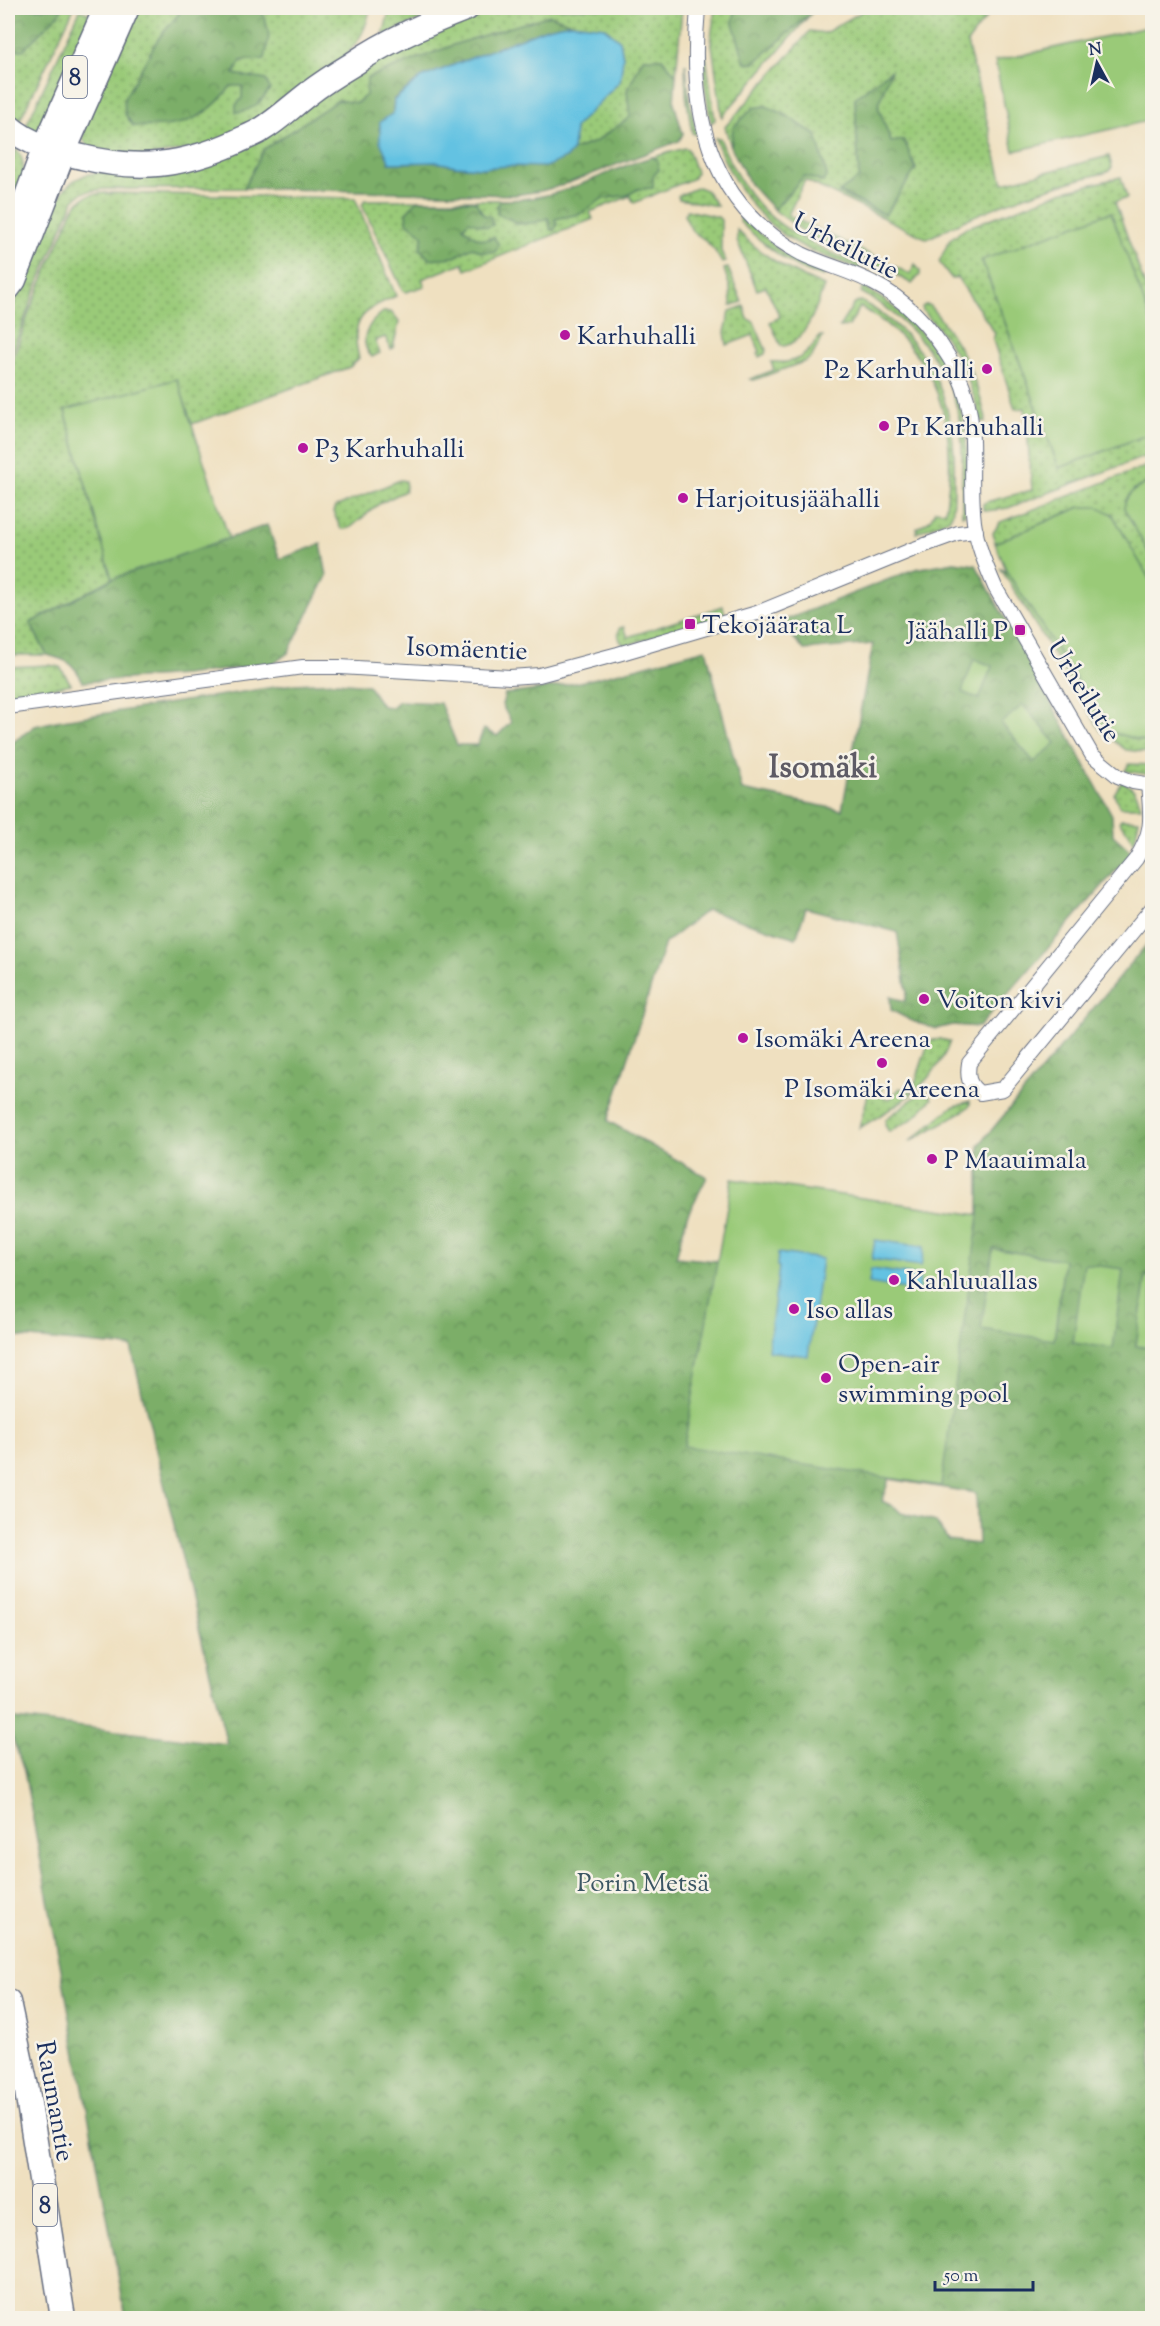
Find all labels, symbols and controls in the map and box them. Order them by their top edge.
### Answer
north arrow [1067,33,1127,93]
text: N [1087,38,1103,63]
road number: 8 [63,56,87,98]
street label: Urheilutie [785,205,905,290]
place label: Karhuhalli [577,319,696,356]
marker: Karhuhalli [558,328,572,342]
place label: P2 Karhuhalli [824,353,975,390]
marker: P2 Karhuhalli [980,362,994,376]
place label: P1 Karhuhalli [896,410,1044,447]
marker: P1 Karhuhalli [877,419,891,433]
place label: P3 Karhuhalli [315,432,465,469]
marker: P3 Karhuhalli [296,441,310,455]
place label: Harjoitusjäähalli [695,482,880,519]
marker: Harjoitusjäähalli [676,491,690,505]
place label: Tekojäärata L [702,608,852,645]
place label: Jäähalli P [905,614,1008,651]
marker: Tekojäärata L [683,617,697,631]
marker: Jäähalli P [1013,623,1027,637]
street label: Isomäentie [406,630,528,671]
street label: Urheilutie [1037,633,1129,750]
district label: Isomäki [769,746,877,792]
place label: Voiton kivi [936,983,1062,1020]
marker: Voiton kivi [917,992,931,1006]
place label: Isomäki Areena [755,1022,930,1059]
marker: Isomäki Areena [736,1031,750,1045]
marker: P Isomäki Areena [875,1056,889,1070]
place label: P Isomäki Areena [784,1072,980,1109]
place label: P Maauimala [944,1143,1087,1180]
marker: P Maauimala [925,1152,939,1166]
place label: Kahluuallas [906,1264,1038,1301]
marker: Kahluuallas [887,1273,901,1287]
place label: Iso allas [806,1293,893,1330]
marker: Iso allas [787,1302,801,1316]
place label: Open-air swimming pool [838,1347,1009,1414]
marker: Open-air swimming pool [819,1371,833,1385]
park label: Porin Metsä [577,1866,709,1903]
street label: Raumantie [25,2038,82,2165]
road number: 8 [33,2184,57,2226]
scale bar [935,2254,1032,2292]
text: 50 m [943,2264,979,2290]

